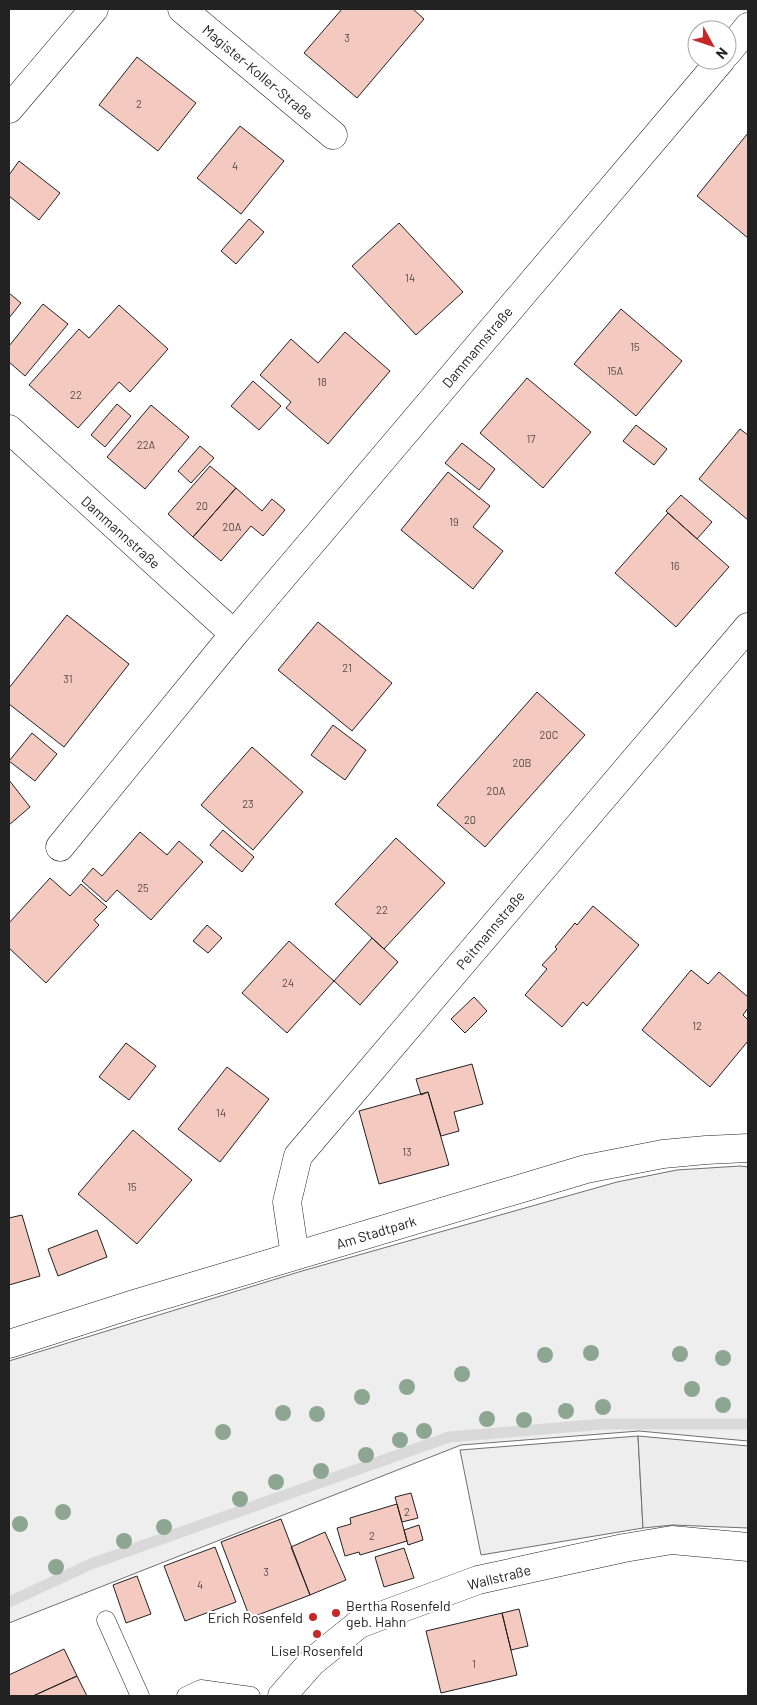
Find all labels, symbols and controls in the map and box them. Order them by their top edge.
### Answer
north arrow [687,20,737,70]
street label: Magister-Koller-Straße [199,21,317,123]
house number: 3 [344,31,350,44]
text: N [713,45,732,63]
house number: 2 [136,97,142,110]
house number: 4 [232,159,238,172]
house number: 14 [405,271,415,284]
street label: Dammannstraße [438,303,516,391]
house number: 15 [630,340,640,353]
house number: 15A [607,364,623,377]
house number: 18 [317,375,327,388]
house number: 22 [70,388,82,401]
house number: 17 [526,432,536,445]
house number: 22A [137,438,156,451]
street label: Dammannstraße [78,492,164,572]
house number: 20 [196,499,208,512]
house number: 19 [449,515,459,528]
house number: 20A [223,520,242,533]
house number: 16 [670,559,680,572]
house number: 21 [342,661,352,674]
house number: 31 [63,672,73,685]
house number: 20C [540,728,558,741]
house number: 20B [512,756,532,769]
house number: 20A [487,784,506,797]
house number: 23 [242,797,254,810]
house number: 20 [464,813,476,826]
house number: 25 [137,881,149,894]
street label: Peitmannstraße [452,887,528,973]
house number: 22 [376,903,388,916]
house number: 24 [282,976,294,989]
house number: 12 [692,1019,702,1032]
house number: 14 [216,1106,226,1119]
house number: 13 [402,1145,412,1158]
house number: 15 [127,1180,137,1193]
street label: Am Stadtpark [334,1212,418,1252]
house number: 2 [404,1505,410,1518]
house number: 2 [369,1529,375,1542]
street label: Wallstraße [466,1561,532,1593]
house number: 3 [263,1565,269,1578]
house number: 4 [197,1578,203,1591]
place label: Bertha Rosenfeld geb. Hahn [346,1597,451,1630]
marker: Bertha Rosenfeld geb. Hahn [330,1607,342,1619]
place label: Erich Rosenfeld [208,1609,303,1626]
marker: Erich Rosenfeld [307,1611,319,1623]
marker: Lisel Rosenfeld [311,1628,323,1640]
place label: Lisel Rosenfeld [271,1642,363,1659]
house number: 1 [472,1657,476,1670]

